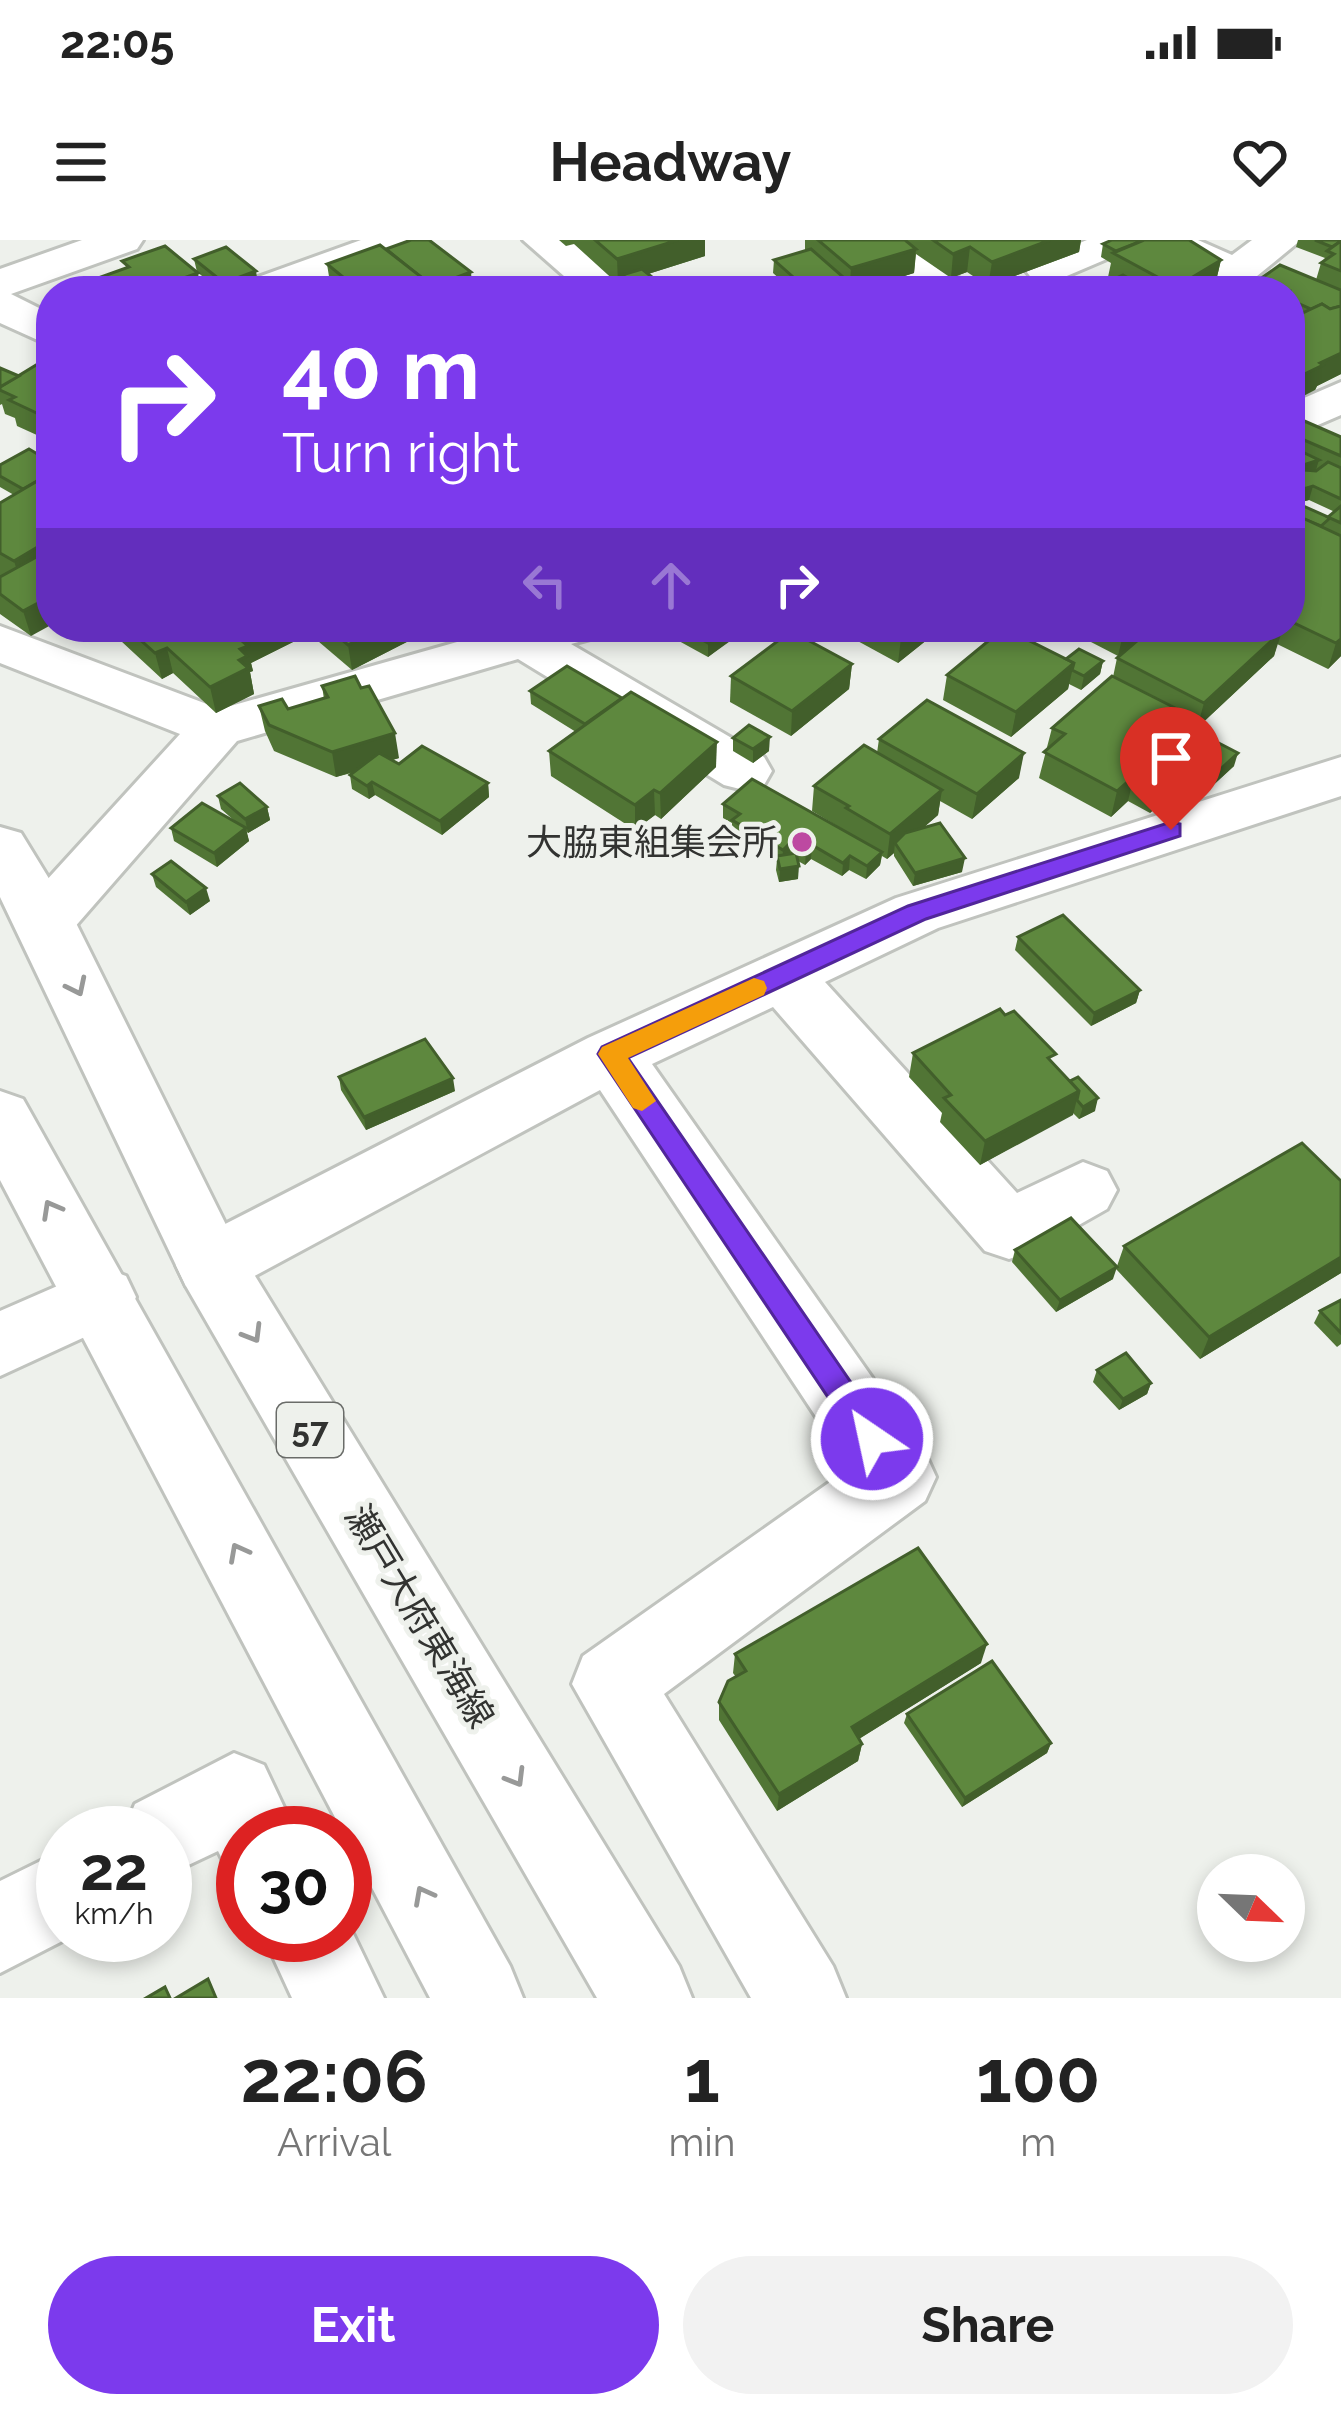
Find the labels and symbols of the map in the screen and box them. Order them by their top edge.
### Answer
pin [1120,707,1222,830]
place label: 大脇東組集会所 [526,821,778,863]
marker: 大脇東組集会所 [789,829,815,855]
one-way arrow [63,974,86,996]
one-way arrow [43,1200,66,1222]
one-way arrow [238,1321,261,1343]
position arrow [809,1376,935,1502]
road number: 57 [277,1403,343,1457]
street label: 瀬戸大府東海線 [337,1497,503,1735]
one-way arrow [229,1543,252,1564]
one-way arrow [502,1765,525,1787]
speed limit sign: 30 [216,1806,372,1962]
north arrow [1197,1854,1305,1962]
one-way arrow [414,1885,437,1907]

